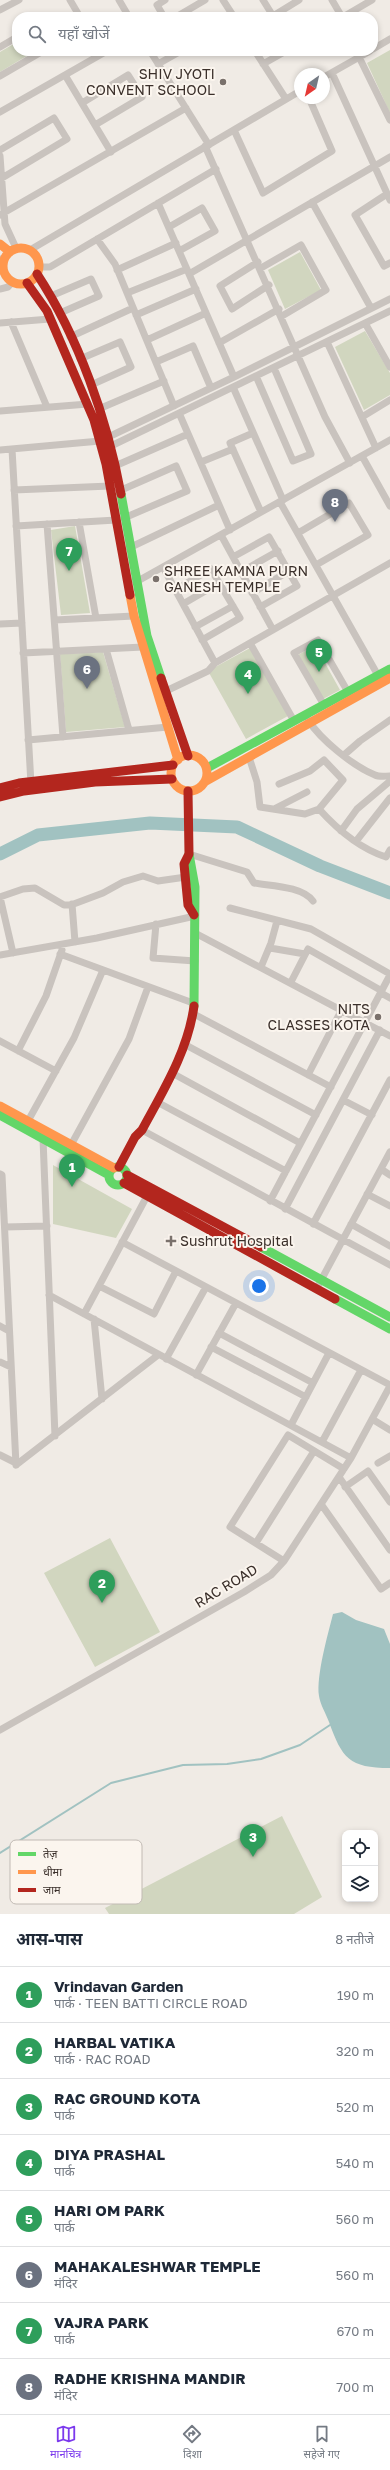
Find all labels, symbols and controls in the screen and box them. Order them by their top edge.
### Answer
search box [12,12,378,56]
icon: search [26,23,48,45]
text: यहाँ खोजें [58,24,110,42]
place label: SHIV JYOTI CONVENT SCHOOL [86,65,215,98]
north arrow [294,68,330,104]
marker: SHIV JYOTI CONVENT SCHOOL [218,77,228,87]
pin: 8 [322,489,348,522]
pin: 7 [56,538,82,571]
place label: SHREE KAMNA PURN GANESH TEMPLE [164,562,308,595]
marker: SHREE KAMNA PURN GANESH TEMPLE [151,574,161,584]
pin: 5 [306,639,332,672]
pin: 6 [74,656,100,689]
pin: 4 [235,661,261,694]
place label: NITS CLASSES KOTA [268,1000,371,1033]
marker: NITS CLASSES KOTA [373,1012,383,1022]
pin: 1 [59,1154,85,1187]
place label: Sushrut Hospital [180,1232,293,1249]
marker: Sushrut Hospital [165,1235,177,1247]
your location [249,1276,269,1296]
street label: RAC ROAD [191,1560,260,1611]
pin: 2 [89,1570,115,1603]
pin: 3 [240,1824,266,1857]
map controls [342,1830,378,1902]
button: locate [342,1830,378,1866]
legend [10,1840,142,1904]
text: तेज़ [43,1847,58,1860]
text: धीमा [43,1865,62,1878]
button: layers [342,1866,378,1902]
text: जाम [43,1883,61,1896]
text: आस-पास [16,1928,83,1949]
text: 8 नतीजे [335,1931,374,1947]
text: Vrindavan Garden [54,1977,183,1995]
text: 1 [26,1987,32,2003]
text: 190 m [337,1987,374,2003]
text: पार्क · TEEN BATTI CIRCLE ROAD [54,1995,247,2011]
text: HARBAL VATIKA [54,2033,175,2051]
text: 2 [25,2043,33,2059]
text: 320 m [336,2043,374,2059]
text: पार्क · RAC ROAD [54,2051,151,2067]
text: RAC GROUND KOTA [54,2089,200,2107]
text: 3 [25,2099,33,2115]
text: 520 m [336,2099,374,2115]
text: पार्क [54,2107,75,2123]
text: DIYA PRASHAL [54,2145,165,2163]
text: 4 [25,2155,33,2171]
text: 540 m [336,2155,374,2171]
text: पार्क [54,2163,75,2179]
text: HARI OM PARK [54,2201,165,2219]
text: 5 [25,2211,33,2227]
text: 560 m [336,2211,374,2227]
text: पार्क [54,2219,75,2235]
text: MAHAKALESHWAR TEMPLE [54,2257,261,2275]
text: 6 [25,2267,33,2283]
text: 560 m [336,2267,374,2283]
text: मंदिर [54,2275,77,2291]
text: VAJRA PARK [54,2313,149,2331]
text: 7 [25,2323,33,2339]
text: 670 m [336,2323,374,2339]
text: पार्क [54,2331,75,2347]
text: RADHE KRISHNA MANDIR [54,2369,246,2387]
text: 8 [25,2379,33,2395]
text: 700 m [336,2379,374,2395]
text: मंदिर [54,2387,77,2403]
tab: मानचित्र [50,2423,81,2462]
tab: दिशा [181,2423,203,2462]
tab: सहेजे गए [303,2423,340,2462]

